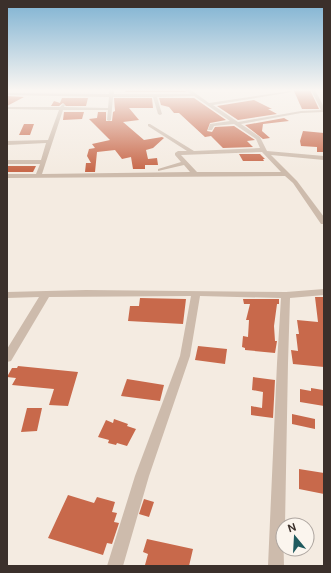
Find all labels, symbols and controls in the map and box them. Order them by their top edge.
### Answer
north arrow [275,517,315,557]
text: N [286,520,298,535]

